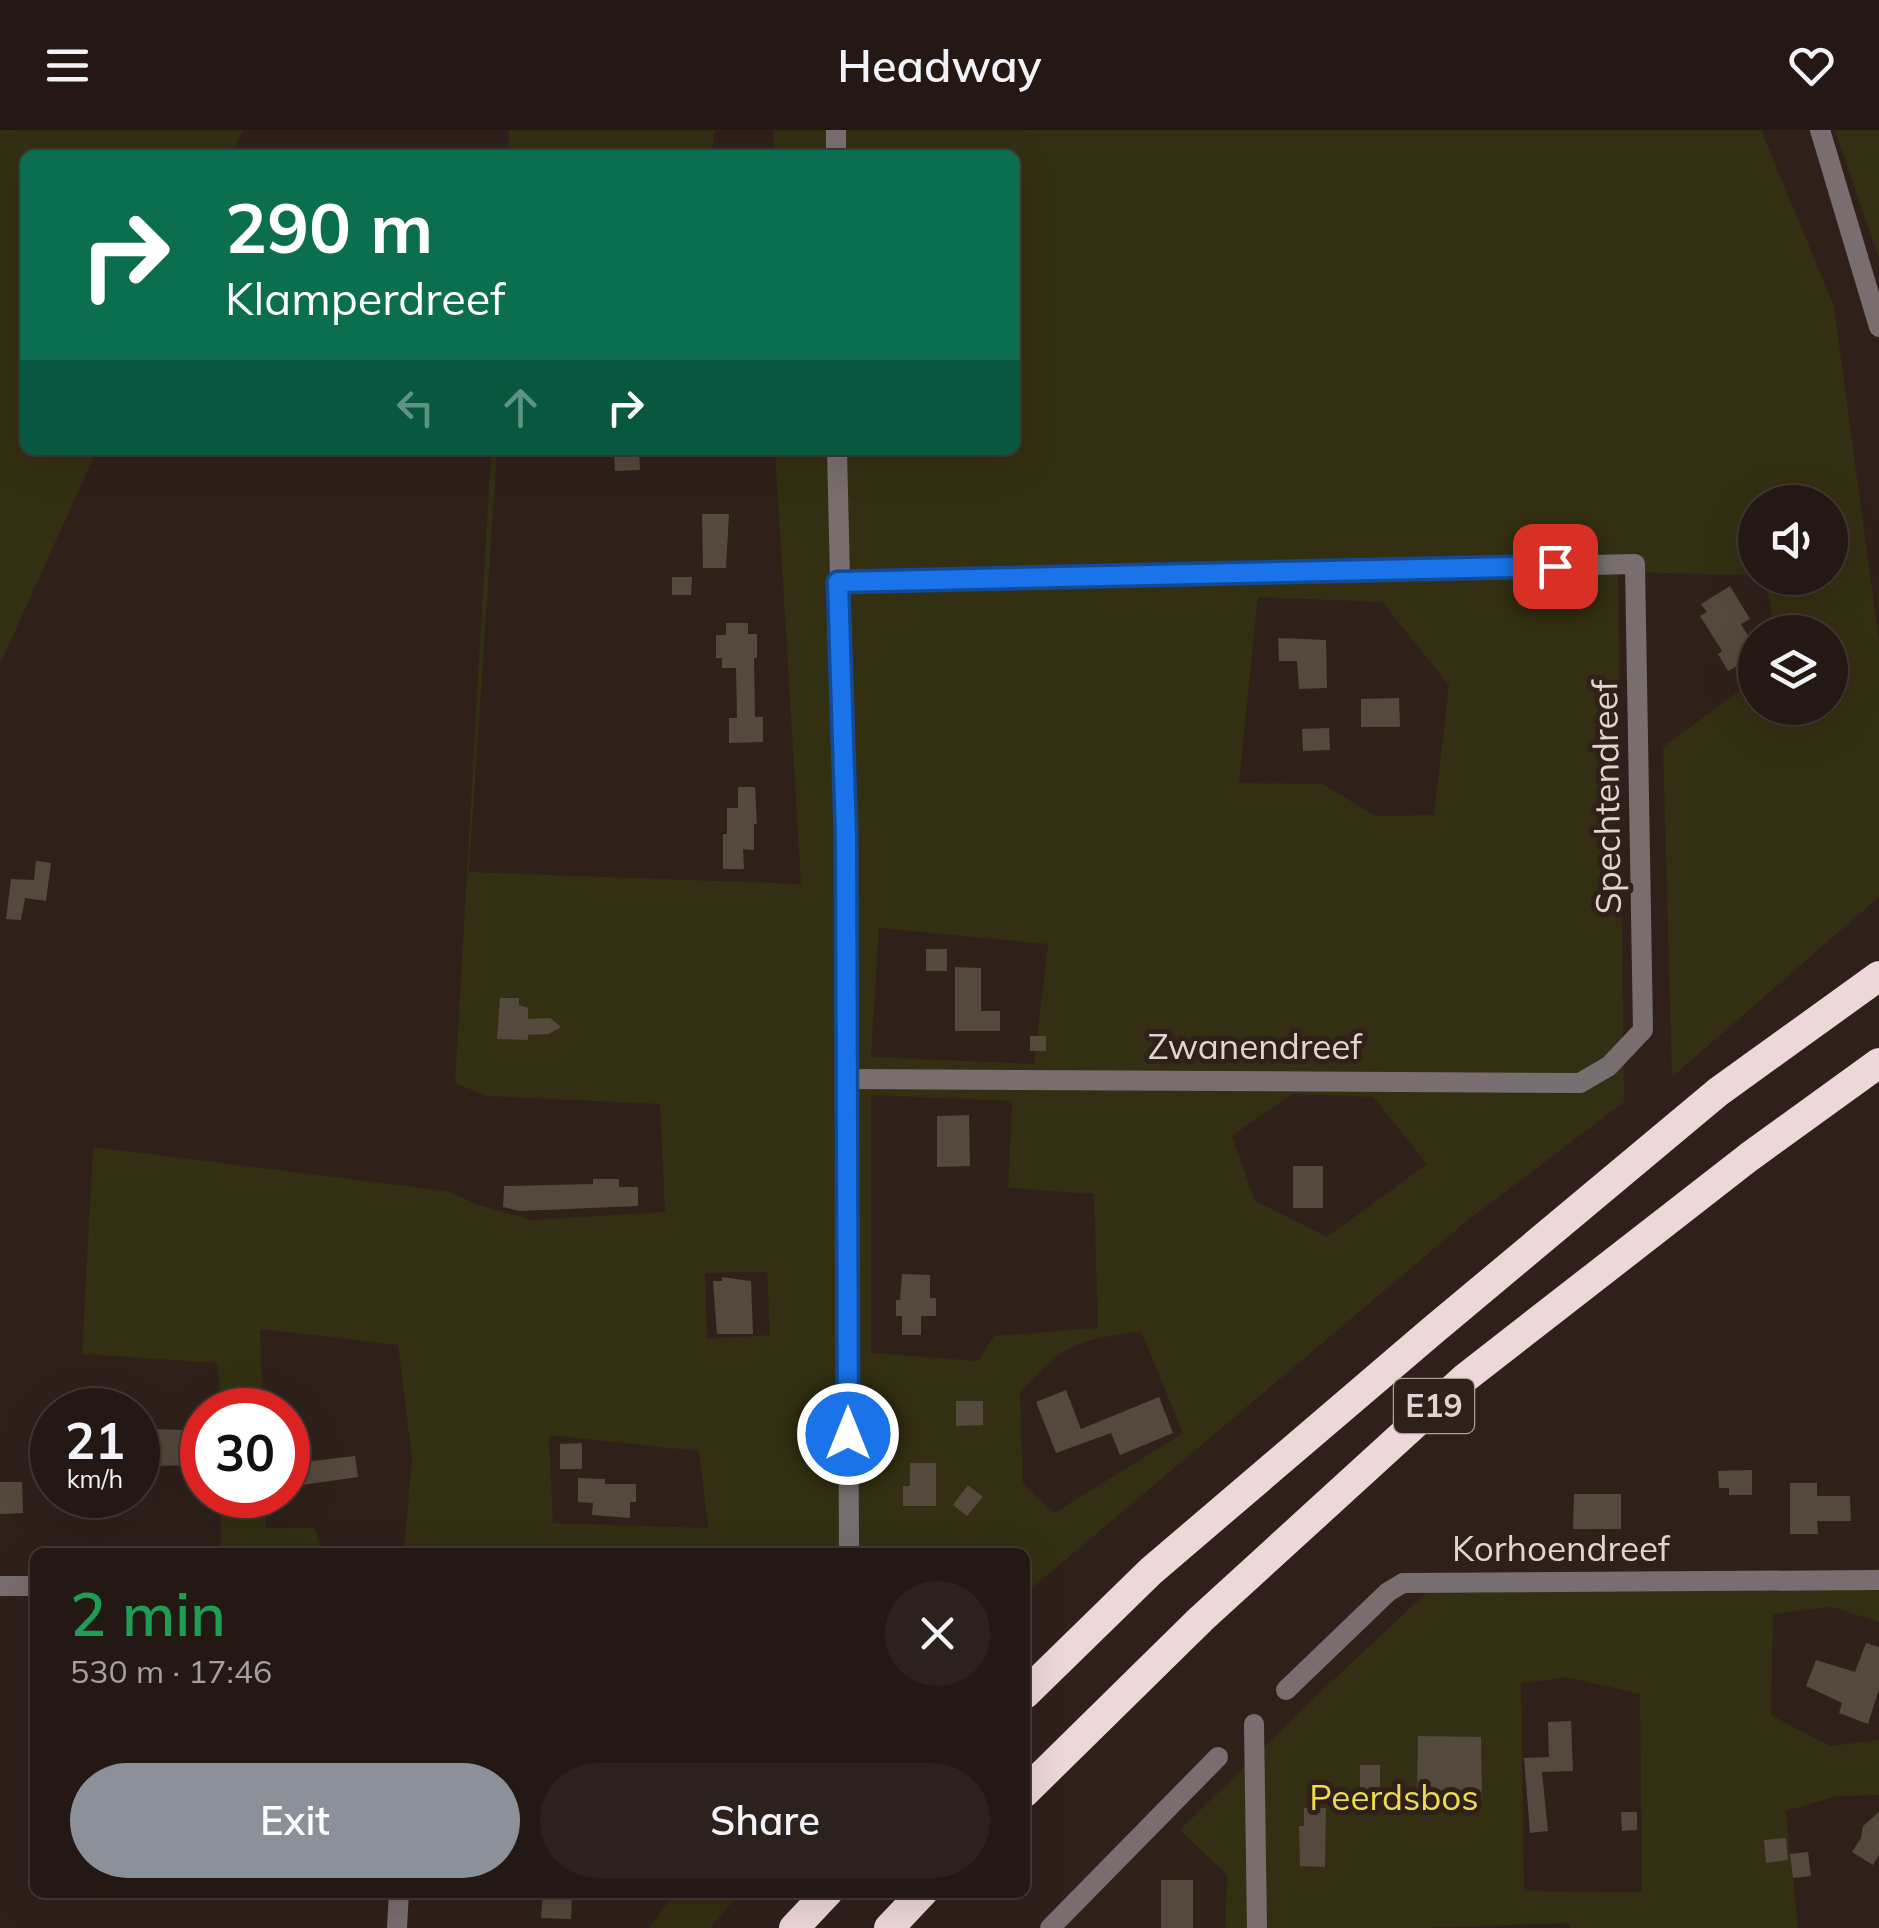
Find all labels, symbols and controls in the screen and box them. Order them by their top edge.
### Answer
text: Headway [837,37,1042,93]
icon: menu [40,38,95,93]
icon: heart [1784,38,1839,93]
text: 290 m [225,183,433,271]
icon: right [60,190,190,320]
text: Klamperdreef [225,270,505,326]
icon: left [388,380,443,435]
icon: ahead [493,380,548,435]
icon: right [598,380,653,435]
map controls [1738,485,1848,725]
button: sound [1738,485,1848,595]
pin [1513,524,1598,609]
icon: arrive [1528,539,1583,594]
button: layers [1738,615,1848,725]
street label: Spechtendreef [1582,678,1630,915]
street label: Zwanendreef [1148,1024,1363,1068]
road number: E19 [1394,1379,1474,1433]
position arrow [796,1382,900,1486]
speed limit sign: 30 [180,1388,310,1518]
text: 21 [65,1409,125,1472]
text: km/h [67,1463,123,1494]
street label: Korhoendreef [1452,1526,1671,1570]
text: 2 min [70,1576,226,1651]
button: close [885,1581,990,1686]
text: 530 m · 17:46 [70,1651,272,1691]
button: Exit [70,1763,520,1878]
button: Share [540,1763,990,1878]
park label: Peerdsbos [1309,1775,1479,1819]

